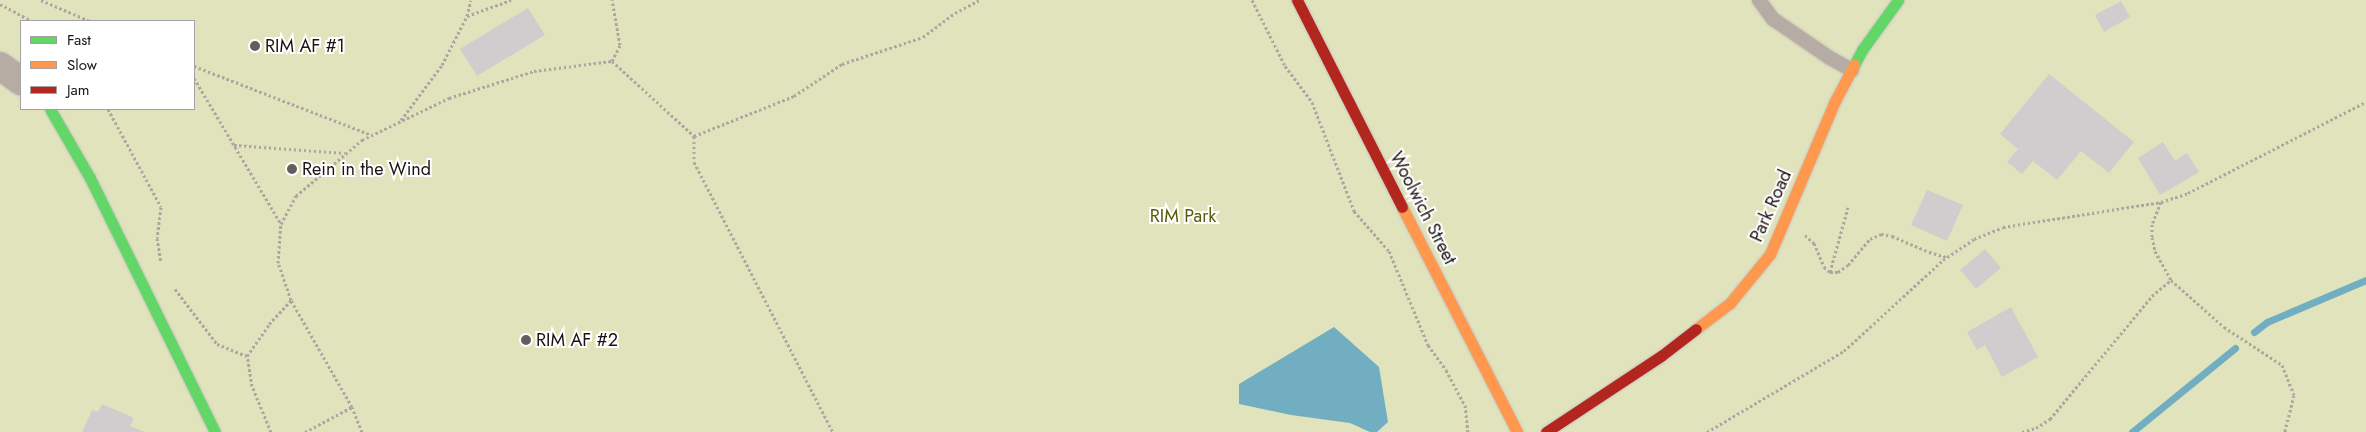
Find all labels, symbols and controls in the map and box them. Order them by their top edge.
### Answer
legend [20,20,195,110]
text: Fast [67,29,91,51]
place label: RIM AF #1 [265,35,345,57]
marker: RIM AF #1 [249,40,261,52]
text: Slow [67,54,97,76]
text: Jam [67,79,90,101]
street label: Woolwich Street [1385,148,1461,268]
place label: Rein in the Wind [302,158,431,180]
marker: Rein in the Wind [286,163,298,175]
street label: Park Road [1746,167,1796,245]
park label: RIM Park [1150,205,1216,227]
place label: RIM AF #2 [536,329,618,351]
marker: RIM AF #2 [520,334,532,346]

